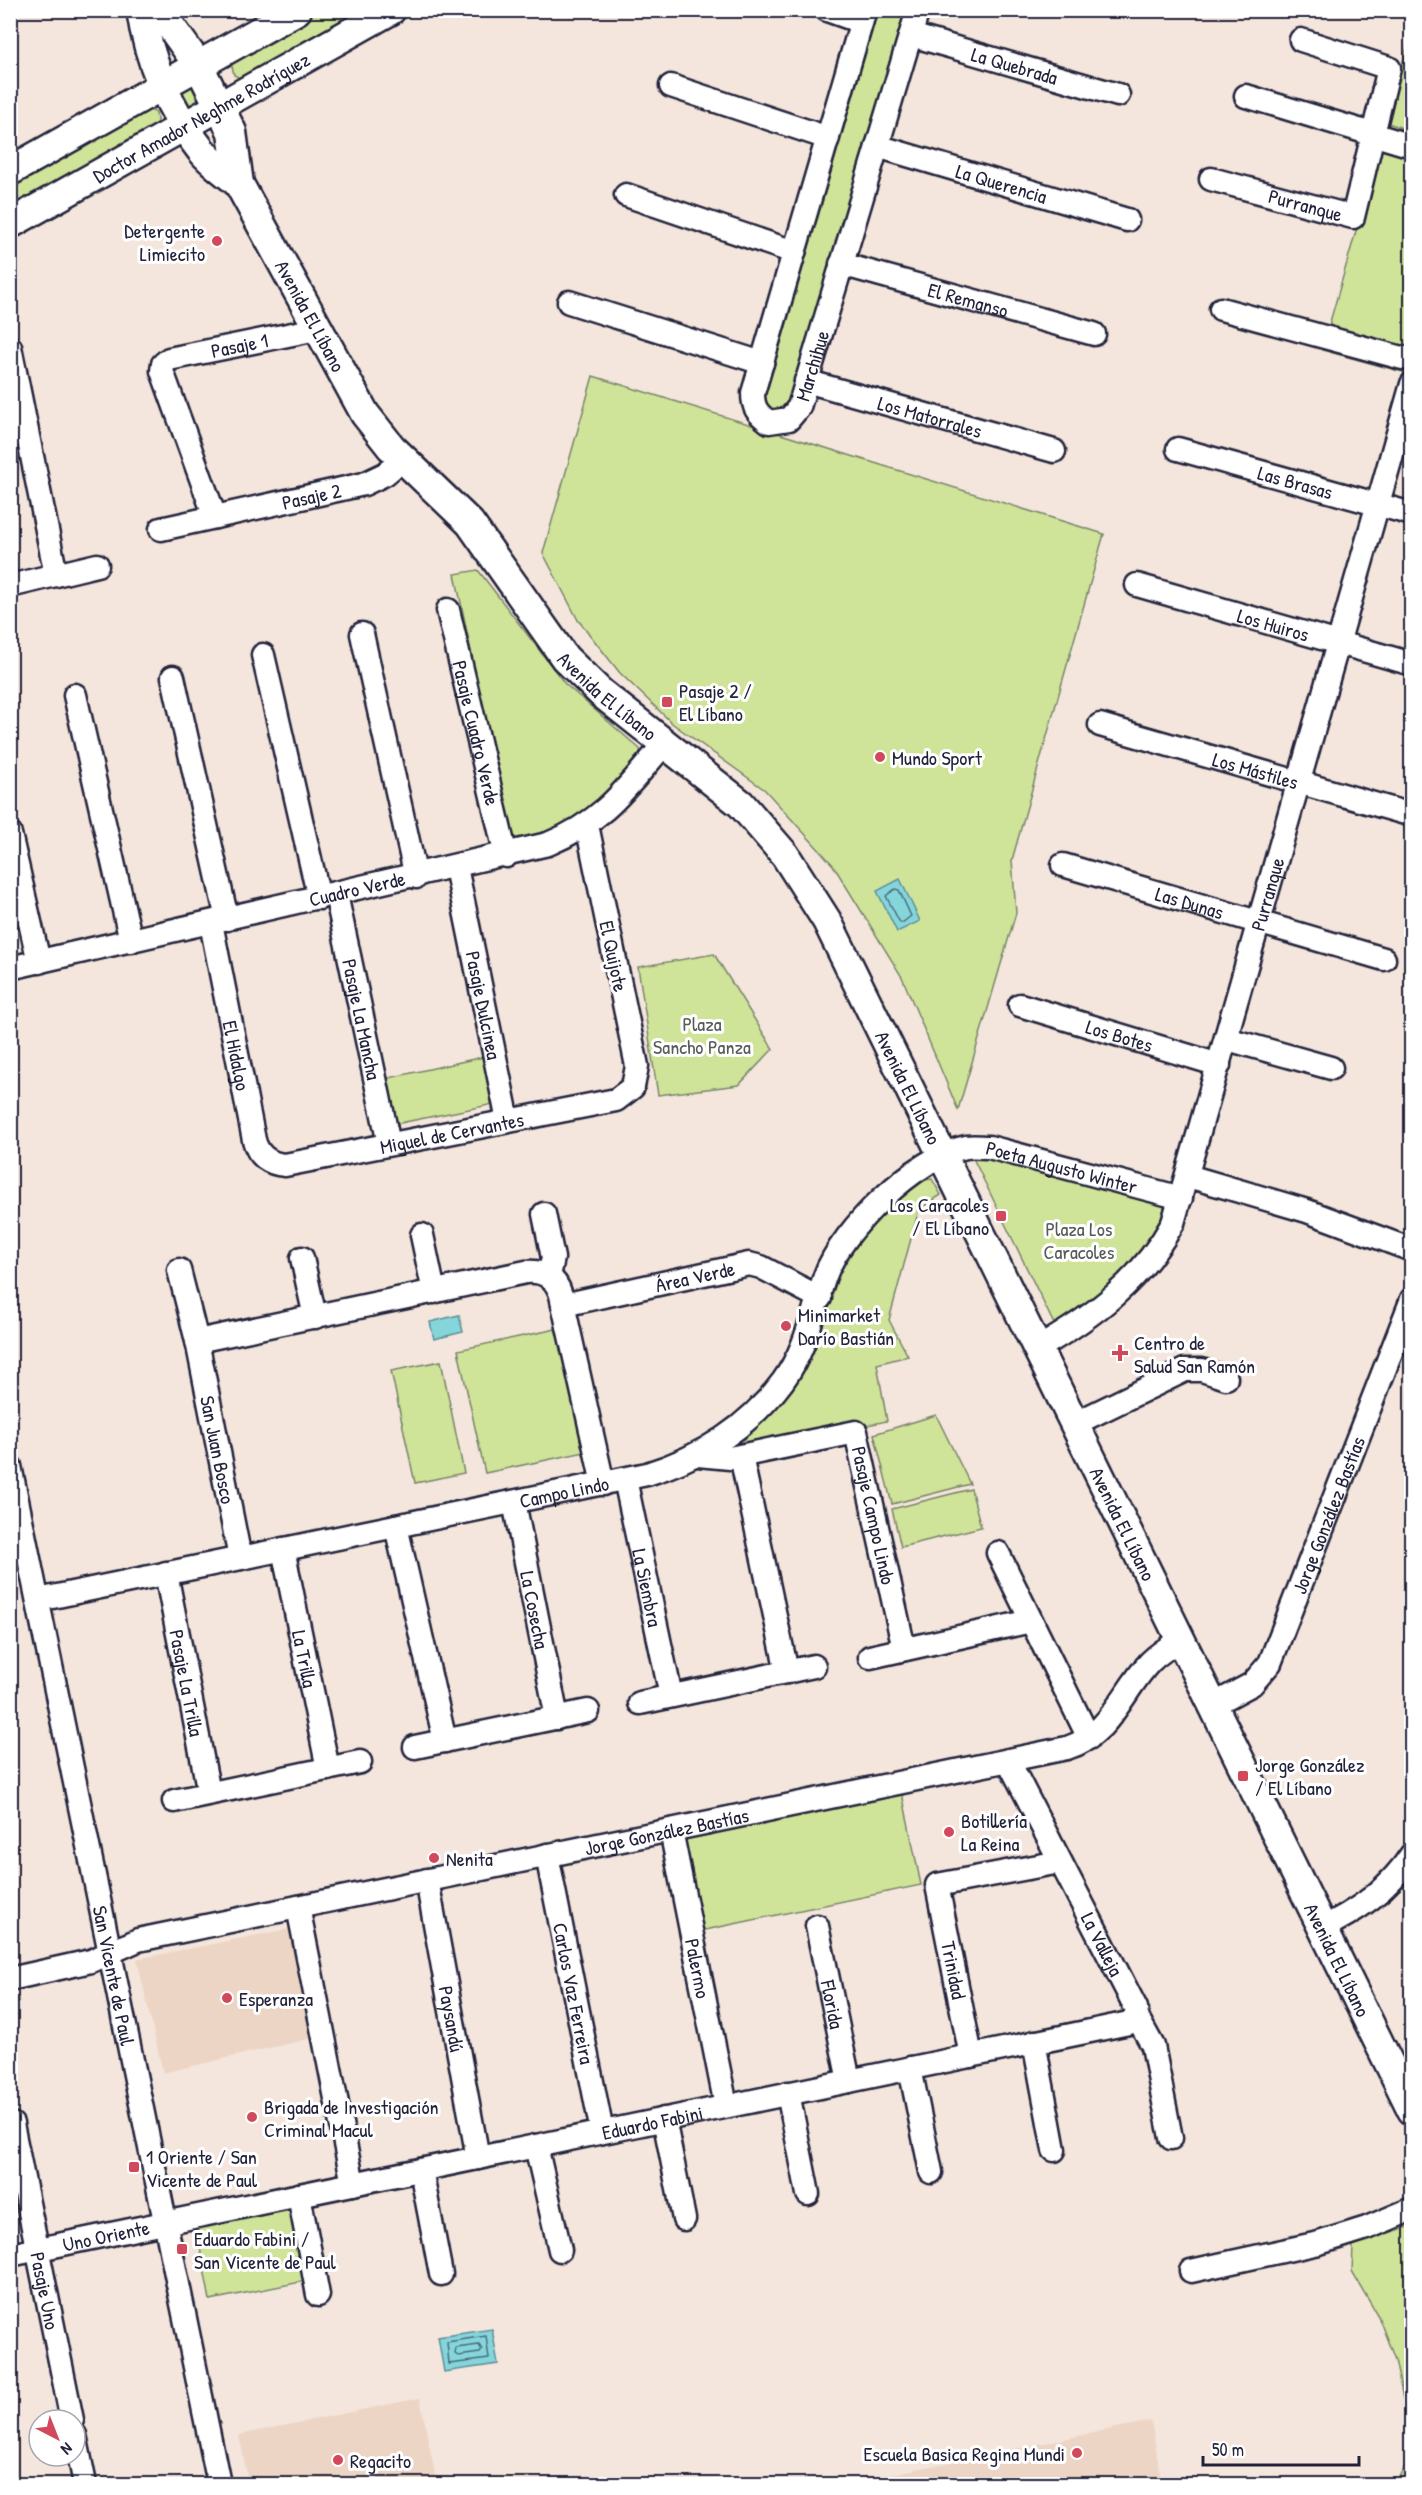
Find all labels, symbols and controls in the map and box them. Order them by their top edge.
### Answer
street label: La Quebrada [969,40,1061,90]
street label: Doctor Amador Neghme Rodríguez [88,45,315,188]
street label: La Querencia [953,157,1051,209]
street label: Purranque [1266,182,1345,227]
place label: Detergente Limiecito [124,217,205,267]
marker: Detergente Limiecito [210,234,224,248]
street label: Avenida El Líbano [270,255,353,376]
street label: El Remanso [925,275,1011,323]
street label: Pasaje 1 [208,326,270,364]
street label: Marchihue [788,327,835,404]
street label: Los Matorrales [875,389,985,444]
street label: Las Brasas [1255,458,1336,505]
street label: Pasaje 2 [279,476,344,515]
street label: Los Huiros [1235,601,1313,647]
street label: Avenida El Líbano [552,645,663,746]
street label: Pasaje Cuadro Verde [447,658,507,808]
place label: Pasaje 2 / El Líbano [679,677,752,727]
marker: Pasaje 2 / El Líbano [660,695,674,709]
place label: Mundo Sport [892,744,983,771]
street label: Los Mástiles [1210,745,1302,795]
marker: Mundo Sport [873,750,887,764]
street label: Purranque [1243,854,1290,934]
street label: Cuadro Verde [306,864,408,912]
street label: Las Dunas [1152,879,1227,925]
street label: El Quijote [593,918,635,994]
street label: Pasaje Dulcinea [460,948,509,1062]
street label: Pasaje La Mancha [337,956,389,1082]
park label: Plaza Sancho Panza [653,1010,751,1060]
street label: Los Botes [1083,1012,1157,1058]
street label: El Hidalgo [217,1018,257,1093]
street label: Avenida El Líbano [870,1026,948,1149]
street label: Miguel de Cervantes [378,1105,526,1160]
street label: Poeta Augusto Winter [983,1133,1141,1199]
place label: Los Caracoles / El Líbano [890,1191,989,1241]
marker: Los Caracoles / El Líbano [994,1209,1008,1223]
park label: Plaza Los Caracoles [1043,1215,1115,1265]
street label: Área Verde [653,1254,737,1298]
place label: Minimarket Darío Bastián [798,1301,894,1351]
marker: Minimarket Darío Bastián [779,1319,793,1333]
place label: Centro de Salud San Ramón [1134,1329,1255,1379]
marker: Centro de Salud San Ramón [1111,1344,1129,1362]
street label: San Juan Bosco [195,1393,242,1506]
street label: Jorge González Bastías [1285,1432,1371,1597]
street label: Pasaje Campo Lindo [846,1444,903,1587]
street label: Avenida El Líbano [1084,1462,1163,1585]
street label: Campo Lindo [517,1469,611,1514]
street label: La Siembra [627,1546,669,1629]
street label: La Cosecha [515,1569,556,1651]
street label: Pasaje La Trilla [164,1627,211,1739]
street label: La Trilla [286,1628,325,1690]
place label: Jorge González / El Líbano [1255,1751,1365,1801]
marker: Jorge González / El Líbano [1236,1769,1250,1783]
street label: Jorge González Bastías [582,1801,751,1861]
place label: Botillería La Reina [961,1807,1027,1857]
marker: Botillería La Reina [942,1825,956,1839]
place label: Nenita [446,1845,493,1872]
marker: Nenita [427,1851,441,1865]
street label: Avenida El Líbano [1299,1898,1377,2021]
street label: San Vicente de Paul [87,1903,142,2048]
street label: La Valleja [1075,1907,1131,1981]
street label: Carlos Vaz Ferreira [547,1920,602,2066]
street label: Palermo [679,1936,718,2000]
street label: Trinidad [935,1939,973,2001]
street label: Florida [815,1977,851,2031]
street label: Paysandú [433,1984,472,2054]
place label: Esperanza [239,1985,313,2012]
marker: Esperanza [220,1991,234,2005]
place label: Brigada de Investigación Criminal Macul [264,2093,439,2143]
street label: Eduardo Fabini [600,2098,705,2145]
marker: Brigada de Investigación Criminal Macul [245,2110,259,2124]
place label: 1 Oriente / San Vicente de Paul [146,2143,258,2193]
marker: 1 Oriente / San Vicente de Paul [127,2160,141,2174]
street label: Uno Oriente [60,2213,152,2257]
place label: Eduardo Fabini / San Vicente de Paul [194,2225,336,2275]
marker: Eduardo Fabini / San Vicente de Paul [175,2242,189,2256]
street label: Pasaje Uno [25,2250,67,2332]
north arrow [27,2408,87,2468]
scale bar [1203,2429,1359,2467]
text: 50 m [1212,2437,1244,2462]
text: N [56,2438,78,2460]
place label: Escuela Basica Regina Mundi [864,2440,1065,2467]
marker: Escuela Basica Regina Mundi [1070,2446,1084,2460]
place label: Regacito [350,2447,411,2474]
marker: Regacito [331,2453,345,2467]

